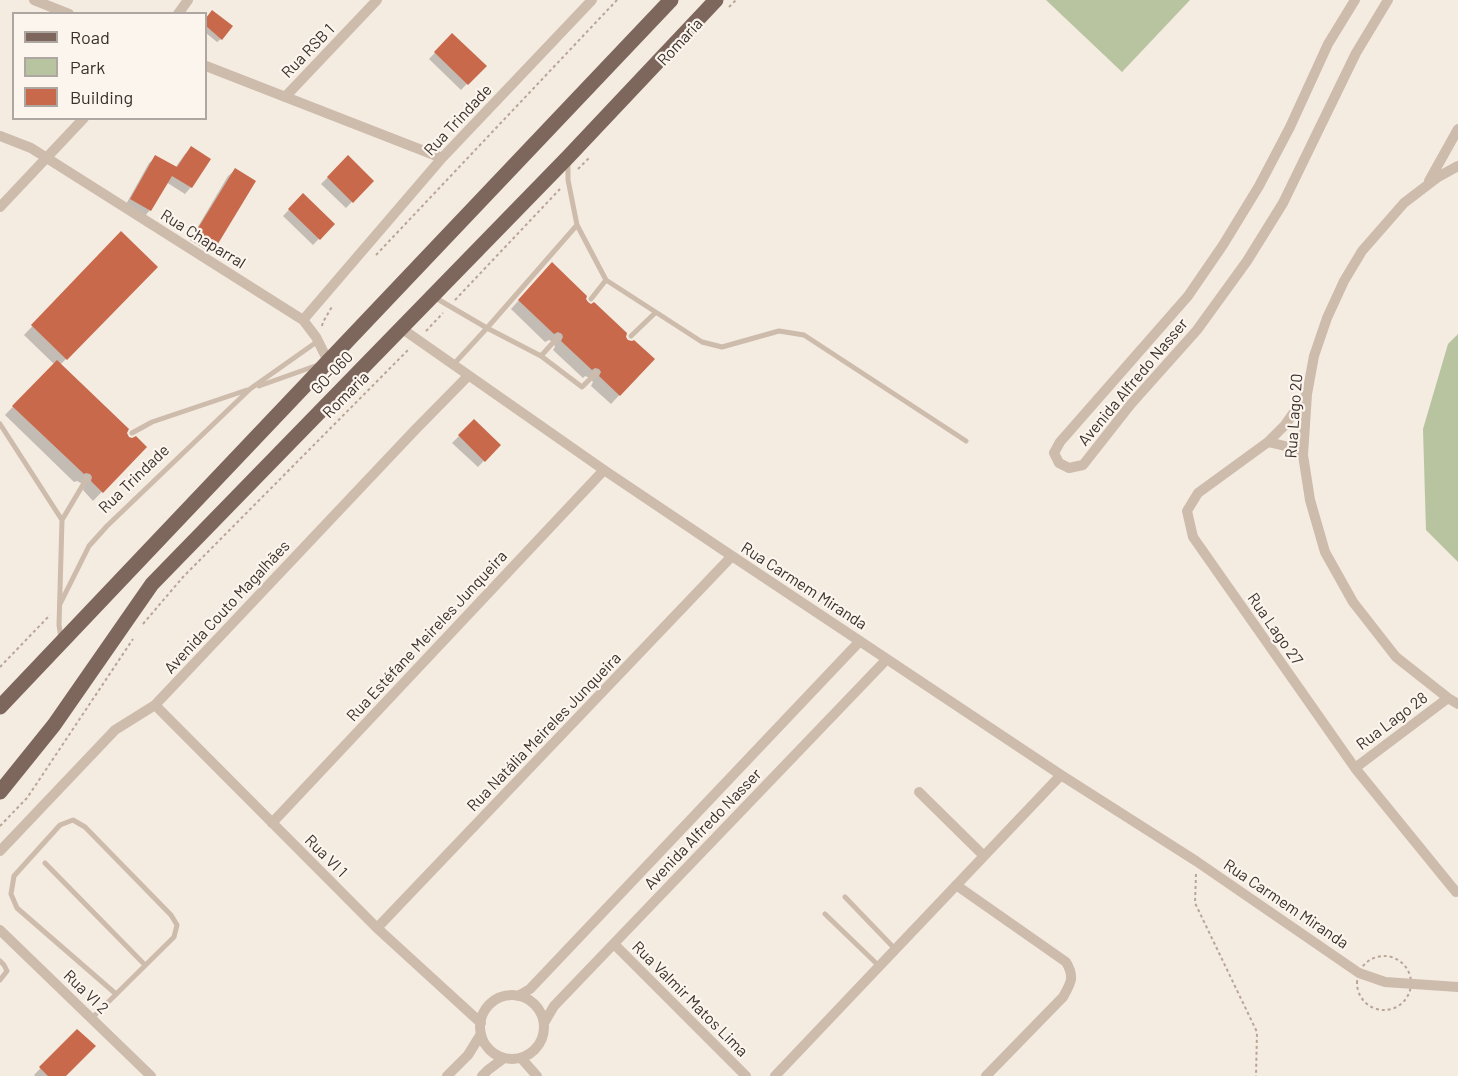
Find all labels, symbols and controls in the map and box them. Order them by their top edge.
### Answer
legend [12,12,207,120]
street label: Romaria [653,14,707,70]
street label: Rua RSB 1 [278,20,338,82]
text: Road [70,26,110,48]
text: Park [70,56,105,78]
street label: Rua Trindade [420,80,496,160]
text: Building [70,86,133,108]
street label: Rua Chaparral [157,205,249,273]
street label: Avenida Alfredo Nasser [1074,314,1192,450]
street label: GO-060 [307,347,357,399]
street label: Romaria [319,368,373,422]
street label: Rua Lago 20 [1281,373,1307,459]
street label: Rua Trindade [95,441,173,517]
street label: Avenida Couto Magalhães [160,536,294,678]
street label: Rua Carmem Miranda [737,538,871,634]
street label: Rua Estéfane Meireles Junqueira [343,547,511,725]
street label: Rua Lago 27 [1243,589,1307,669]
street label: Rua Natália Meireles Junqueira [463,649,625,815]
street label: Rua Lago 28 [1353,688,1431,754]
street label: Avenida Alfredo Nasser [640,765,766,893]
street label: Rua VI 1 [301,831,351,881]
street label: Rua Carmem Miranda [1220,855,1352,953]
street label: Rua Valmir Matos Lima [628,937,752,1061]
street label: Rua VI 2 [60,966,112,1018]

